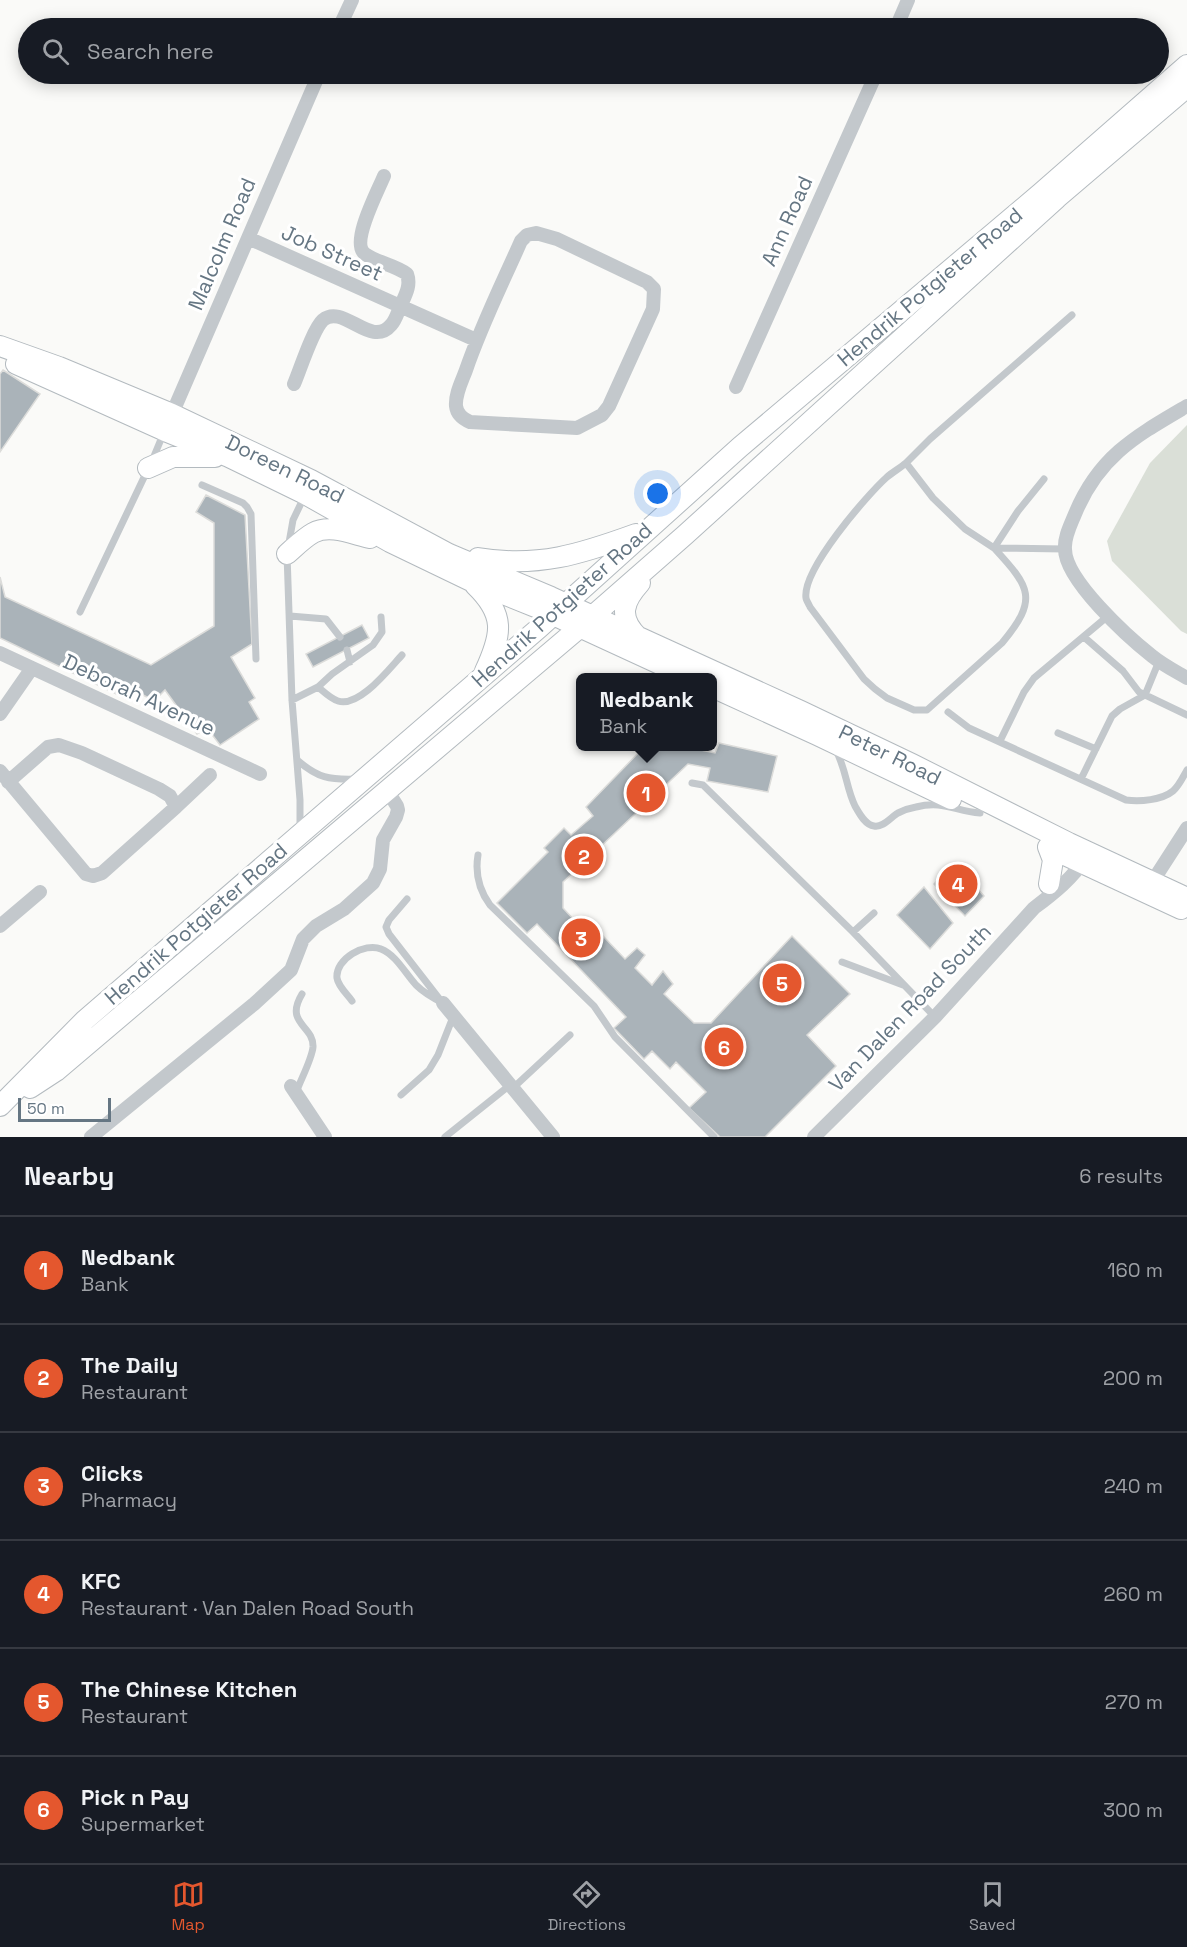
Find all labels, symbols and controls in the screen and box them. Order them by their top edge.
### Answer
search box [18,18,1169,84]
icon: search [39,35,72,68]
text: Search here [87,37,214,65]
street label: Ann Road [755,171,818,270]
street label: Malcolm Road [182,174,262,314]
street label: Hendrik Potgieter Road [831,201,1028,372]
street label: Job Street [277,218,387,287]
street label: Doreen Road [221,428,349,509]
your location [643,479,672,508]
street label: Hendrik Potgieter Road [466,516,658,693]
street label: Deborah Avenue [59,648,220,742]
popup [576,673,717,751]
text: Nedbank [599,685,694,713]
text: Bank [599,713,647,739]
street label: Peter Road [834,718,946,791]
pin: 1 [626,770,666,816]
pin: 2 [564,834,604,878]
street label: Hendrik Potgieter Road [99,837,293,1010]
pin: 4 [938,862,978,906]
pin: 3 [562,916,600,960]
street label: Van Dalen Road South [823,918,997,1097]
pin: 5 [762,960,802,1006]
pin: 6 [704,1024,744,1070]
scale bar [18,1095,111,1122]
text: 50 m [27,1098,65,1119]
text: Nearby [24,1159,114,1193]
text: 6 results [1079,1163,1163,1189]
text: Nedbank [81,1243,175,1271]
text: 1 [39,1257,48,1283]
text: 160 m [1107,1257,1163,1283]
text: Bank [81,1271,129,1297]
text: The Daily [81,1351,178,1379]
text: 2 [38,1365,49,1391]
text: 200 m [1103,1365,1163,1391]
text: Restaurant [81,1379,188,1405]
text: Clicks [81,1459,143,1487]
text: 3 [37,1473,50,1499]
text: 240 m [1104,1473,1163,1499]
text: Pharmacy [81,1487,177,1513]
text: KFC [81,1567,121,1595]
text: 4 [37,1581,50,1607]
text: 260 m [1104,1581,1163,1607]
text: Restaurant · Van Dalen Road South [81,1595,414,1621]
text: The Chinese Kitchen [81,1675,297,1703]
text: 5 [38,1689,50,1715]
text: 270 m [1105,1689,1163,1715]
text: Restaurant [81,1703,188,1729]
text: Pick n Pay [81,1783,189,1811]
text: 6 [37,1797,50,1823]
text: 300 m [1103,1797,1163,1823]
text: Supermarket [81,1811,205,1837]
tab: Map [171,1878,205,1935]
tab: Directions [548,1878,626,1935]
tab: Saved [969,1878,1016,1935]

